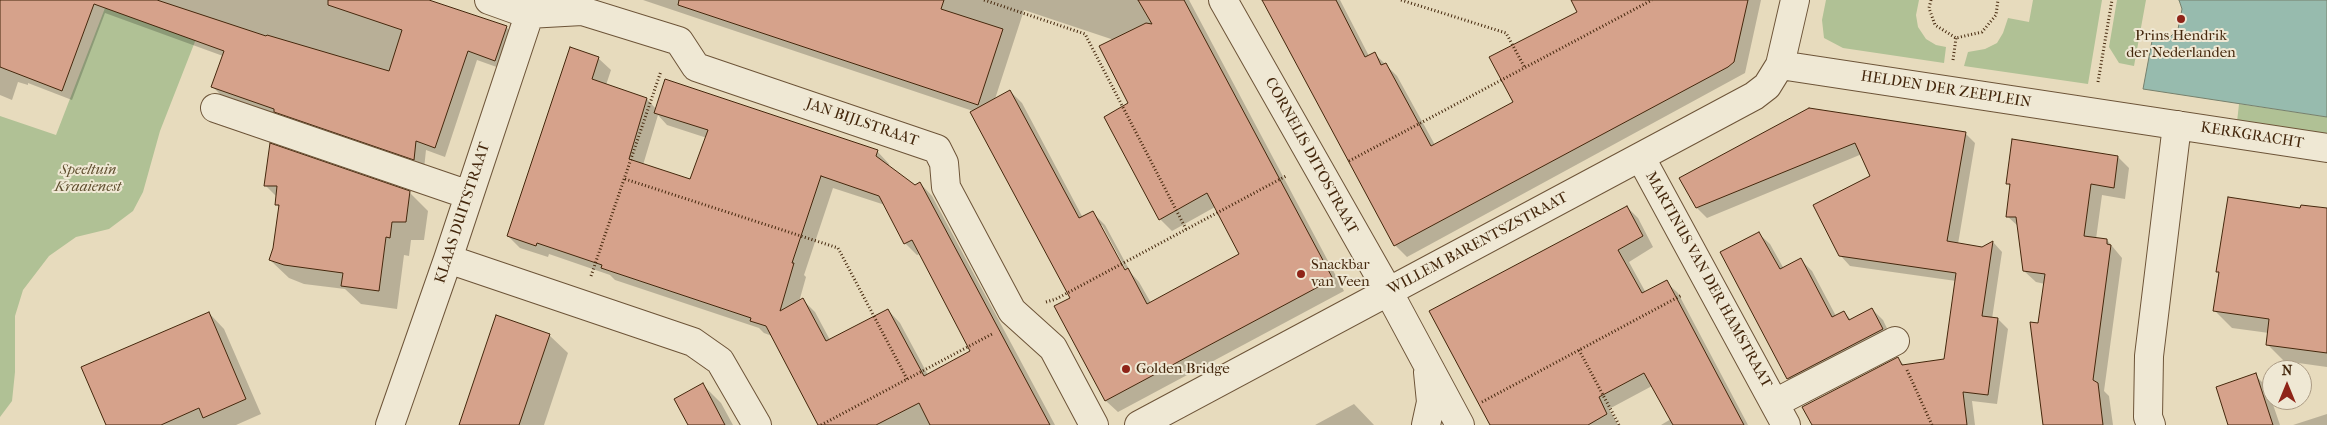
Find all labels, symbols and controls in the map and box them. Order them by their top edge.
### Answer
marker: Prins Hendrik der Nederlanden [2175,13,2187,25]
place label: Prins Hendrik der Nederlanden [2126,27,2236,62]
street label: HELDEN DER ZEEPLEIN [1859,68,2033,112]
street label: CORNELIS DITOSTRAAT [1260,75,1362,237]
street label: JAN BIJLSTRAAT [803,95,921,151]
street label: KERKGRACHT [2199,119,2305,153]
street label: KLAAS DUITSTRAAT [432,140,494,286]
park label: Speeltuin Kraaienest [55,161,121,196]
street label: MARTINUS VAN DER HAMSTRAAT [1641,169,1775,391]
street label: WILLEM BARENTSZSTRAAT [1385,189,1571,299]
place label: Snackbar van Veen [1311,256,1370,291]
marker: Snackbar van Veen [1295,268,1307,280]
place label: Golden Bridge [1136,360,1230,378]
north arrow [2262,360,2312,410]
text: N [2282,362,2292,379]
marker: Golden Bridge [1120,363,1132,375]

